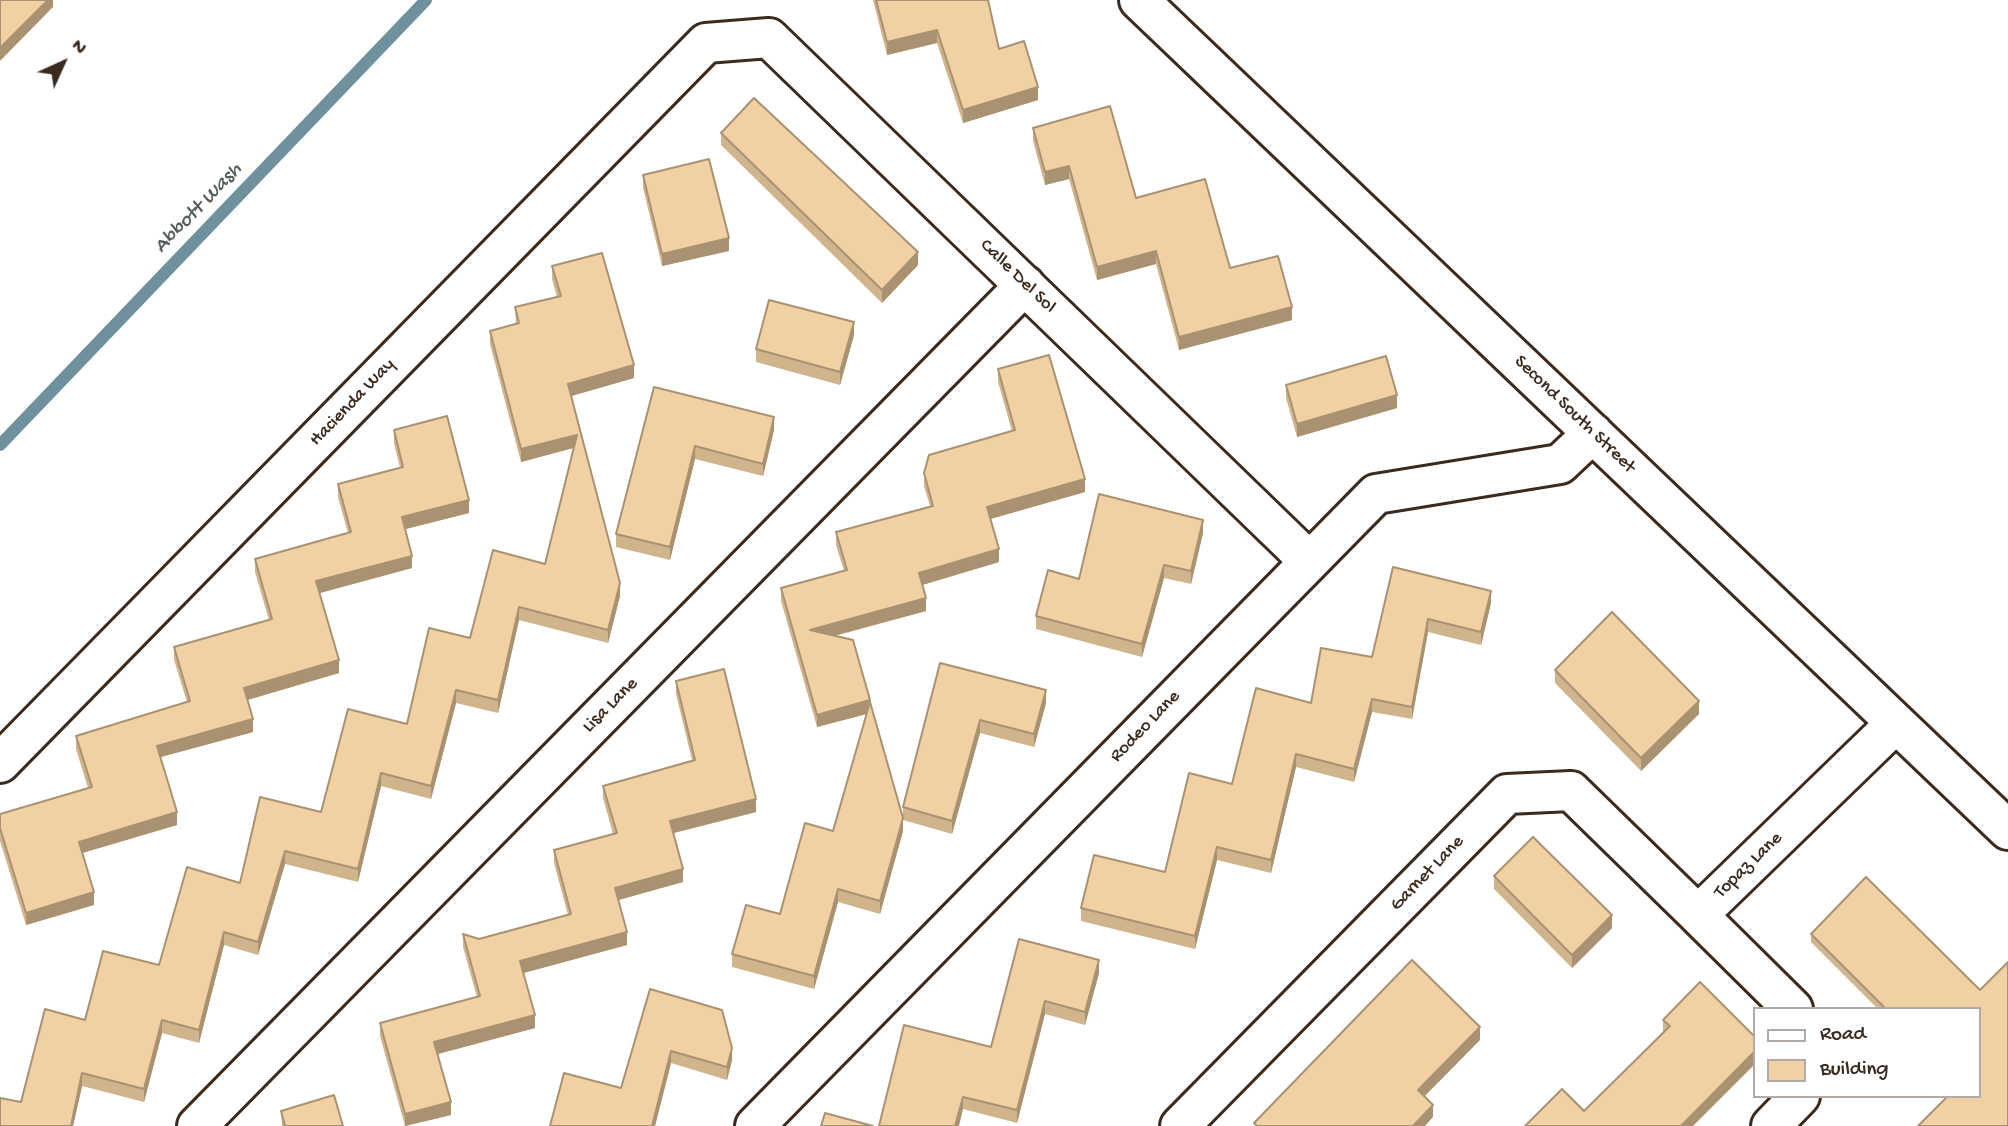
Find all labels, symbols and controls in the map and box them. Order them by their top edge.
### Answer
north arrow [28,28,98,98]
text: N [66,35,91,60]
water label: Abbott Wash [150,158,248,260]
street label: Calle Del Sol [974,235,1060,319]
street label: Second South Street [1508,351,1640,479]
street label: Hacienda Way [306,354,400,452]
street label: Lisa Lane [578,673,644,739]
street label: Rodeo Lane [1106,686,1186,768]
street label: Topaz Lane [1710,828,1788,904]
street label: Garnet Lane [1386,831,1470,917]
legend [1752,1007,1980,1098]
text: Road [1820,1023,1866,1048]
text: Building [1820,1058,1889,1083]

